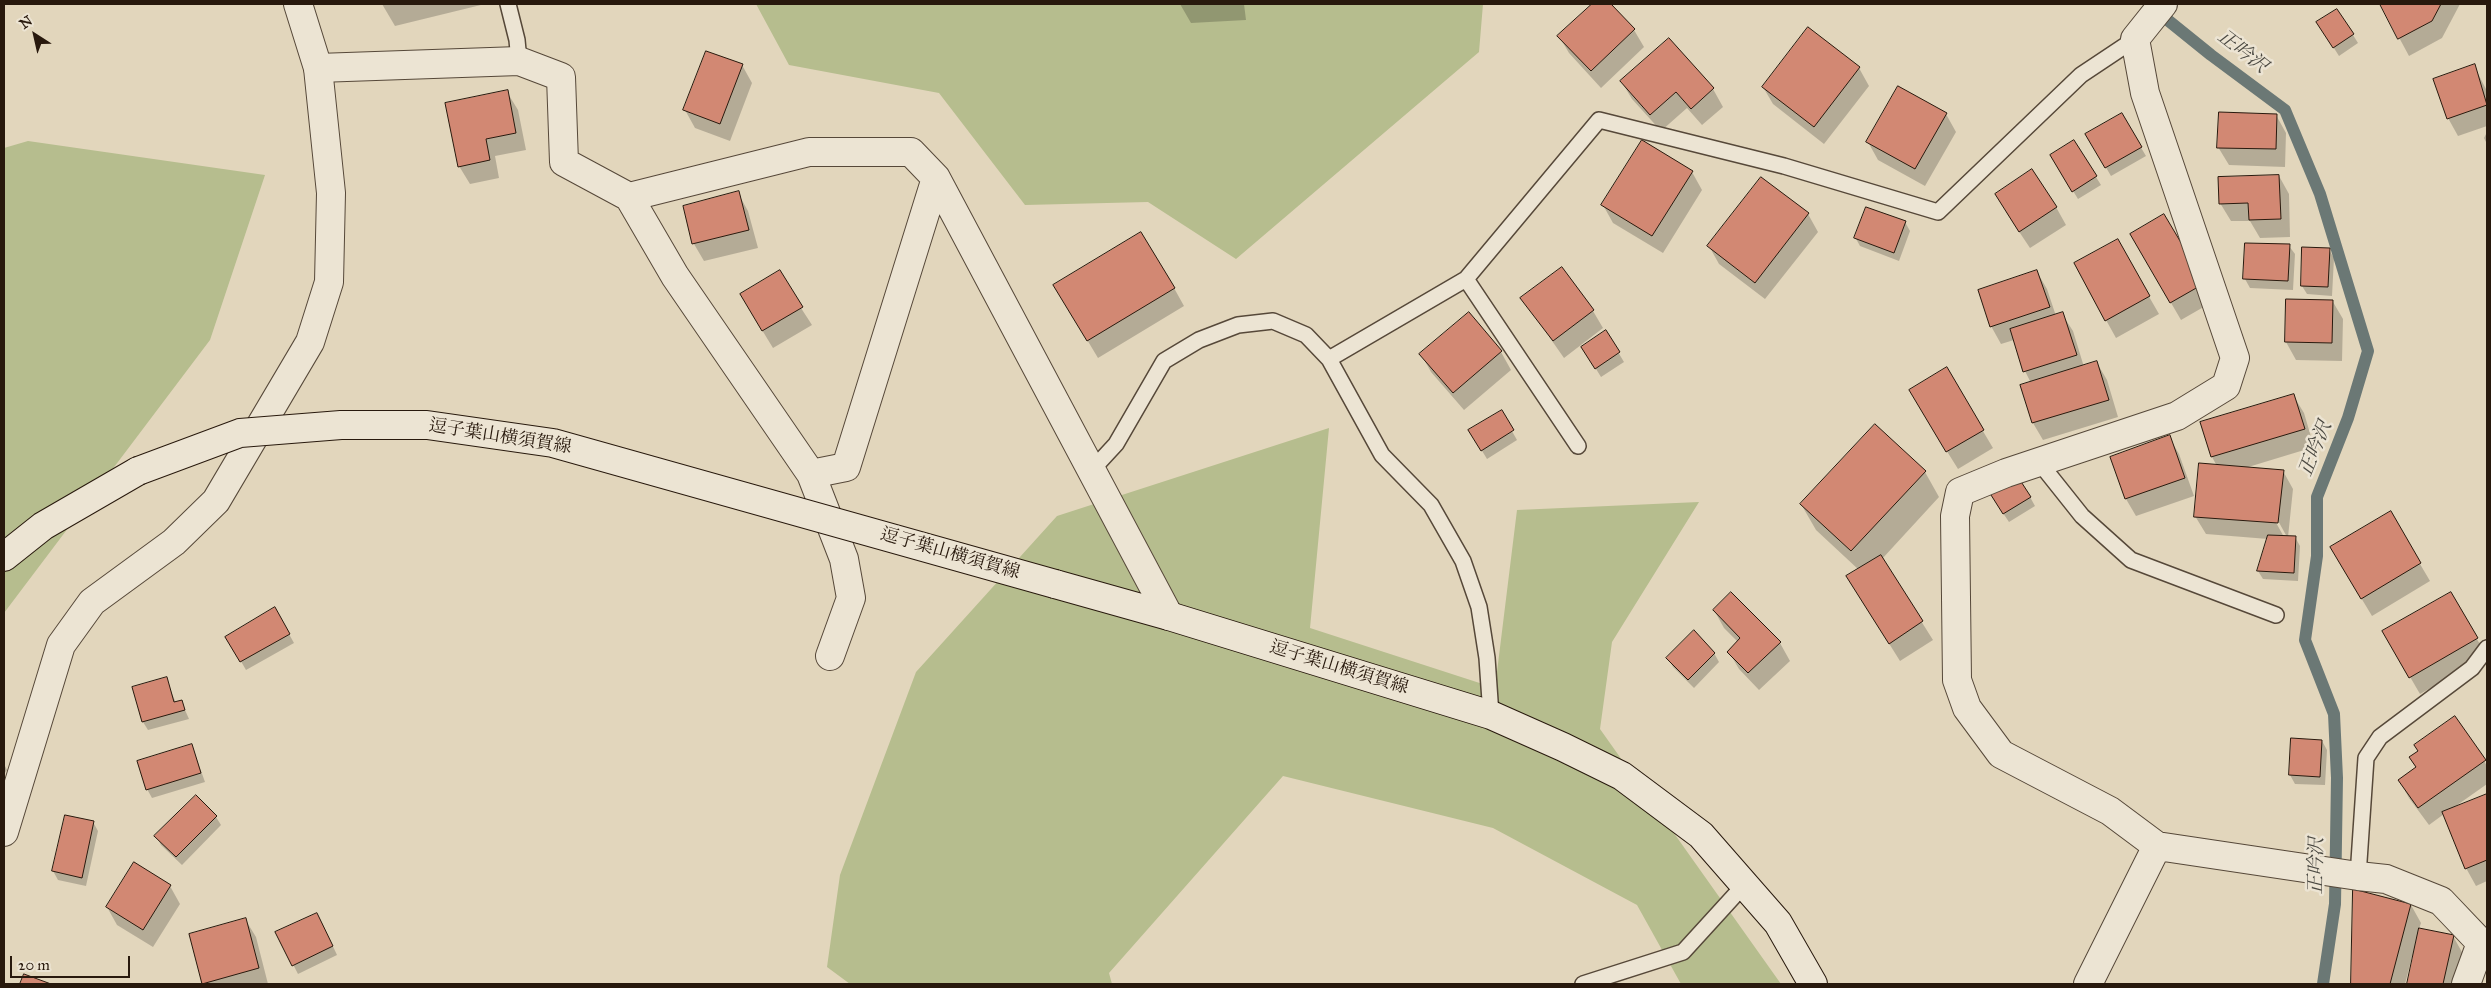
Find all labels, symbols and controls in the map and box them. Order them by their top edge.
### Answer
north arrow [10,10,60,60]
text: N [16,12,36,33]
water label: 正吟沢 [2213,25,2271,79]
street label: 逗子葉山横須賀線 [427,415,573,459]
water label: 正吟沢 [2295,418,2337,480]
street label: 逗子葉山横須賀線 [878,524,1022,584]
street label: 逗子葉山横須賀線 [1267,637,1411,699]
water label: 正吟沢 [2305,837,2329,895]
scale bar [12,946,132,978]
text: 20 m [18,956,50,974]

